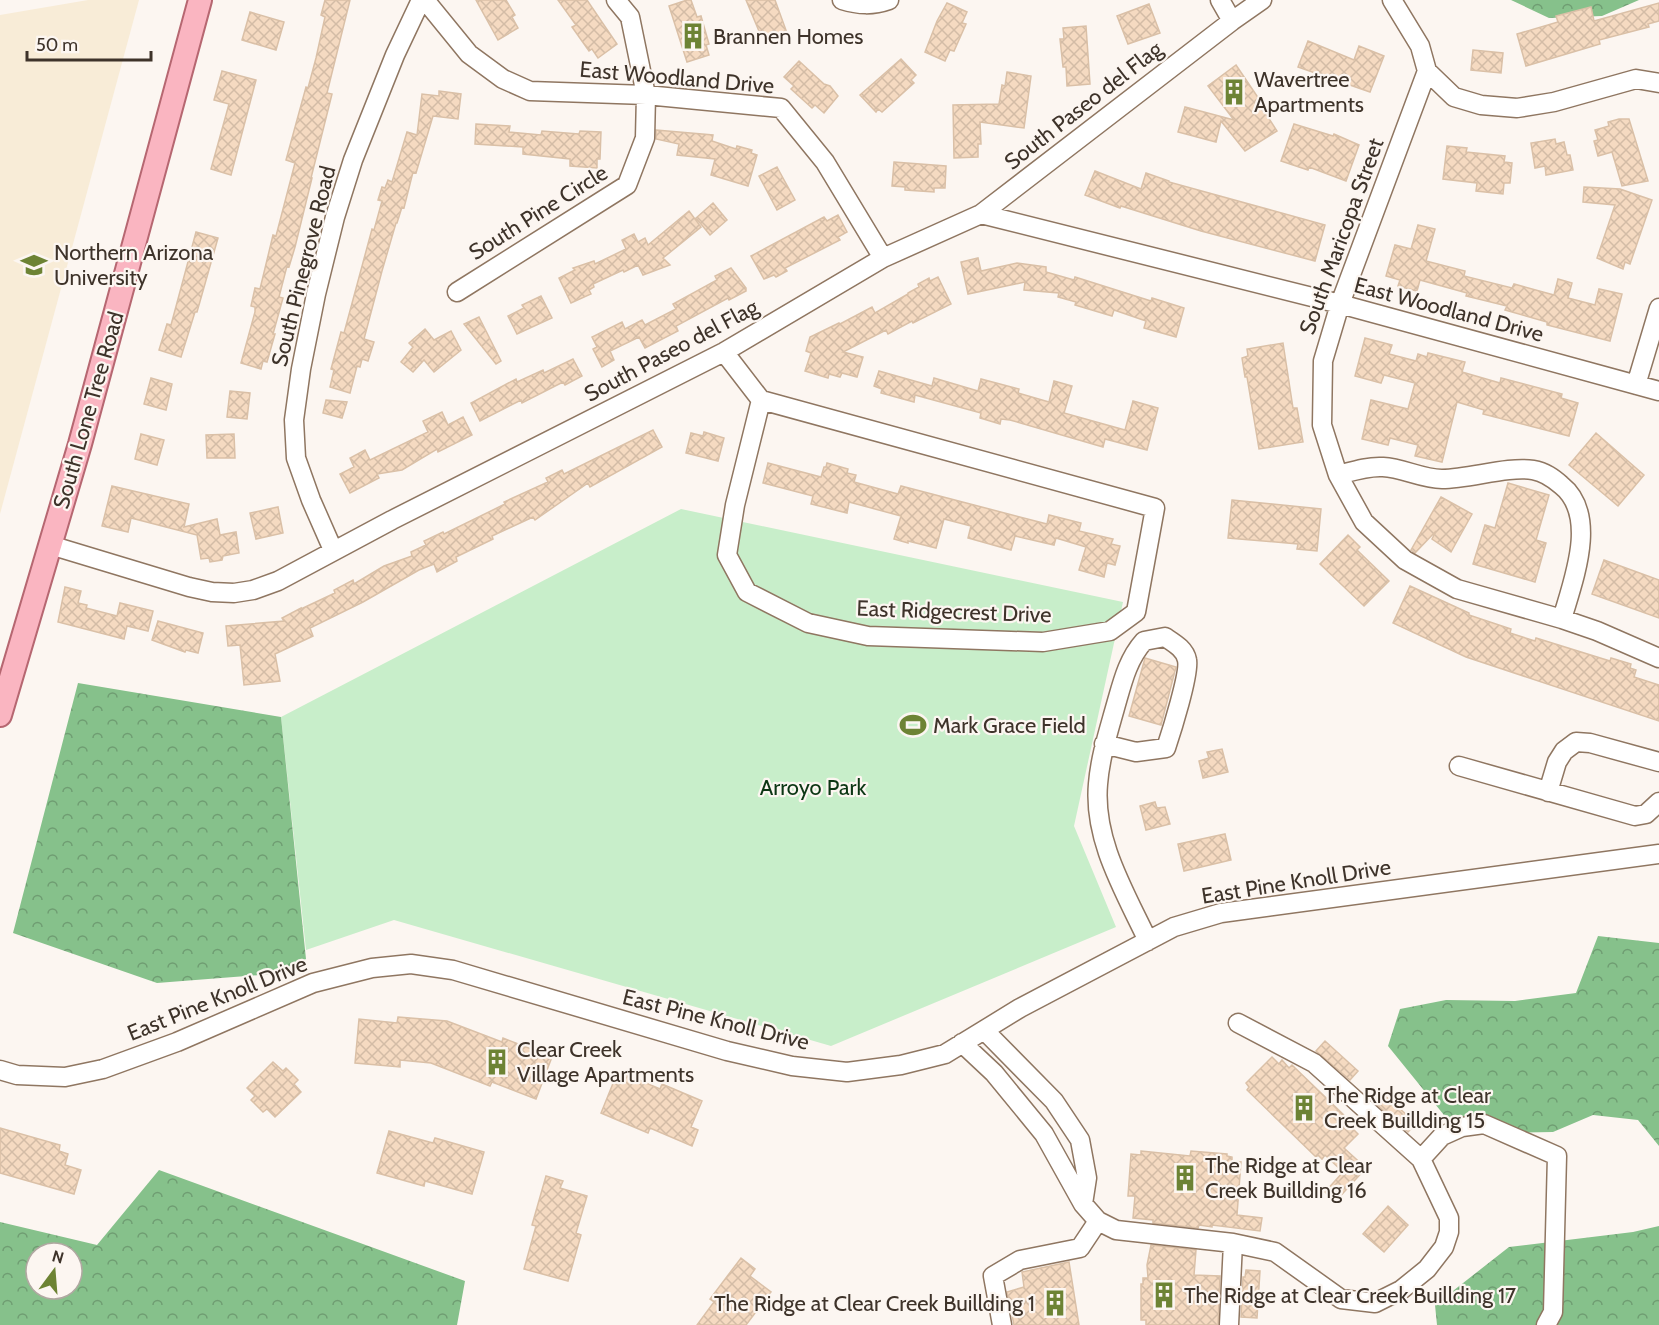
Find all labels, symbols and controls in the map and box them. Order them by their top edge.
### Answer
building icon: Brannen Homes [678,21,708,51]
place label: Brannen Homes [713,23,863,50]
scale bar [27,24,152,62]
text: 50 m [36,34,78,56]
street label: South Paseo del Flag [999,35,1168,175]
street label: East Woodland Drive [579,56,775,99]
place label: Wavertree Apartments [1254,66,1364,118]
building icon: Wavertree Apartments [1219,77,1249,107]
street label: South Maricopa Street [1293,134,1390,338]
street label: South Pine Circle [464,159,613,266]
street label: South Pinegrove Road [266,163,341,369]
place label: Northern Arizona University [54,239,214,291]
school or university icon: Northern Arizona University [19,250,49,280]
street label: East Woodland Drive [1351,271,1547,348]
street label: South Paseo del Flag [580,293,764,408]
street label: South Lone Tree Road [47,308,130,512]
street label: East Ridgecrest Drive [856,595,1052,628]
sports icon: Mark Grace Field [898,710,928,740]
place label: Mark Grace Field [933,712,1086,739]
park label: Arroyo Park [760,774,866,801]
street label: East Pine Knoll Drive [1199,853,1393,910]
street label: East Pine Knoll Drive [123,950,311,1047]
street label: East Pine Knoll Drive [620,983,812,1056]
place label: Clear Creek Village Apartments [517,1036,694,1088]
building icon: Clear Creek Village Apartments [482,1047,512,1077]
place label: The Ridge at Clear Creek Buillding 15 [1324,1082,1491,1134]
building icon: The Ridge at Clear Creek Buillding 15 [1289,1093,1319,1123]
place label: The Ridge at Clear Creek Buillding 16 [1205,1152,1372,1204]
building icon: The Ridge at Clear Creek Buillding 16 [1170,1163,1200,1193]
north arrow [24,1241,84,1301]
text: N [50,1246,66,1268]
building icon: The Ridge at Clear Creek Buillding 17 [1149,1280,1179,1310]
place label: The Ridge at Clear Creek Buillding 17 [1184,1282,1516,1309]
building icon: The Ridge at Clear Creek Buillding 1 [1040,1288,1070,1318]
place label: The Ridge at Clear Creek Buillding 1 [714,1290,1035,1317]

